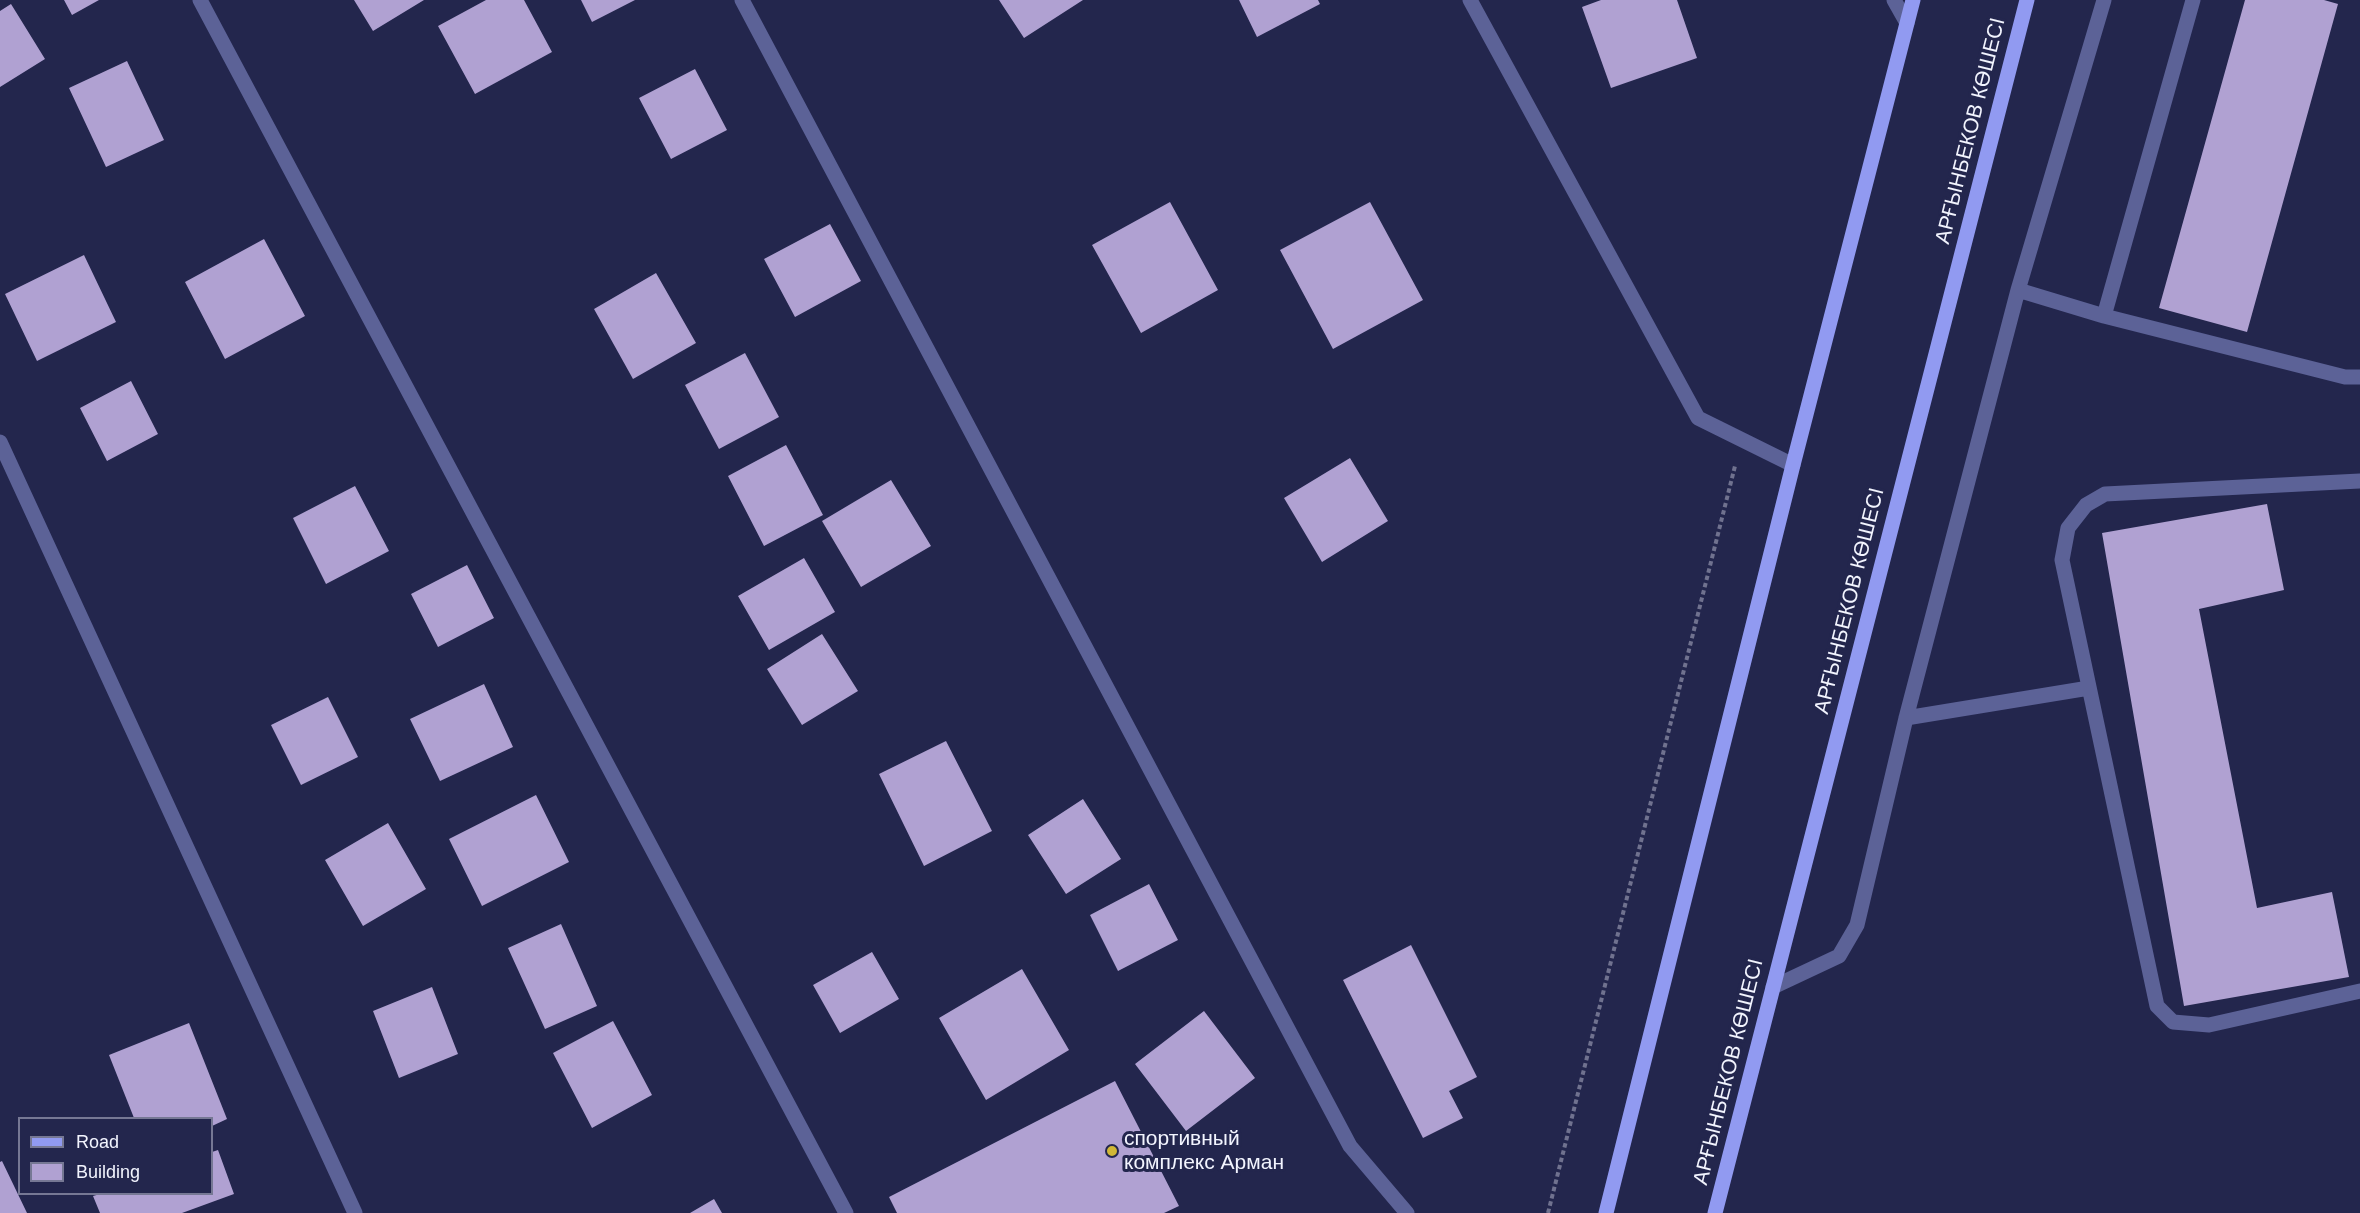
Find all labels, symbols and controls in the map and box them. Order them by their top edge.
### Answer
street label: АРҒЫНБЕКОВ КӨШЕСІ [1931,15,2011,247]
street label: АРҒЫНБЕКОВ КӨШЕСІ [1810,485,1890,717]
street label: АРҒЫНБЕКОВ КӨШЕСІ [1689,956,1769,1188]
legend [18,1117,213,1195]
place label: спортивный комплекс Арман [1124,1126,1284,1176]
text: Road [76,1132,119,1152]
marker: спортивный комплекс Арман [1105,1144,1119,1158]
text: Building [76,1162,140,1182]

